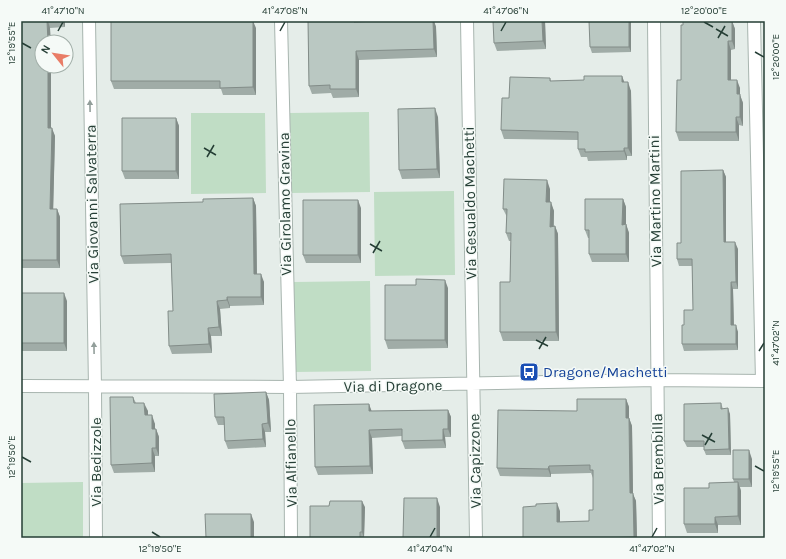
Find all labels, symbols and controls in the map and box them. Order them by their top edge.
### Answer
text: 41°47'10"N [41,5,85,17]
text: 41°47'08"N [262,5,308,17]
text: 41°47'06"N [483,5,529,17]
text: 12°20'00"E [681,5,727,17]
text: 12°19'55"E [6,22,18,64]
north arrow [34,34,74,74]
text: 12°20'00"E [770,34,782,80]
text: N [38,43,53,56]
one-way arrow [87,99,93,112]
street label: Via Giovanni Salvaterra [82,124,102,284]
street label: Via Gesualdo Machetti [460,126,480,280]
street label: Via Girolamo Gravina [275,132,295,276]
street label: Via Martino Martini [645,135,665,267]
text: 41°47'02"N [770,320,782,366]
one-way arrow [91,341,97,354]
bus stop icon: Dragone/Machetti [518,361,540,383]
place label: Dragone/Machetti [543,363,668,381]
street label: Via di Dragone [344,376,442,396]
street label: Via Brembilla [648,413,668,505]
street label: Via Capizzone [465,414,485,508]
street label: Via Bedizzole [87,417,105,507]
street label: Via Alfianello [281,418,301,508]
text: 12°19'50"E [6,435,18,479]
text: 12°19'55"E [770,450,782,492]
text: 12°19'50"E [138,543,182,555]
text: 41°47'04"N [407,543,453,555]
text: 41°47'02"N [629,543,675,555]

